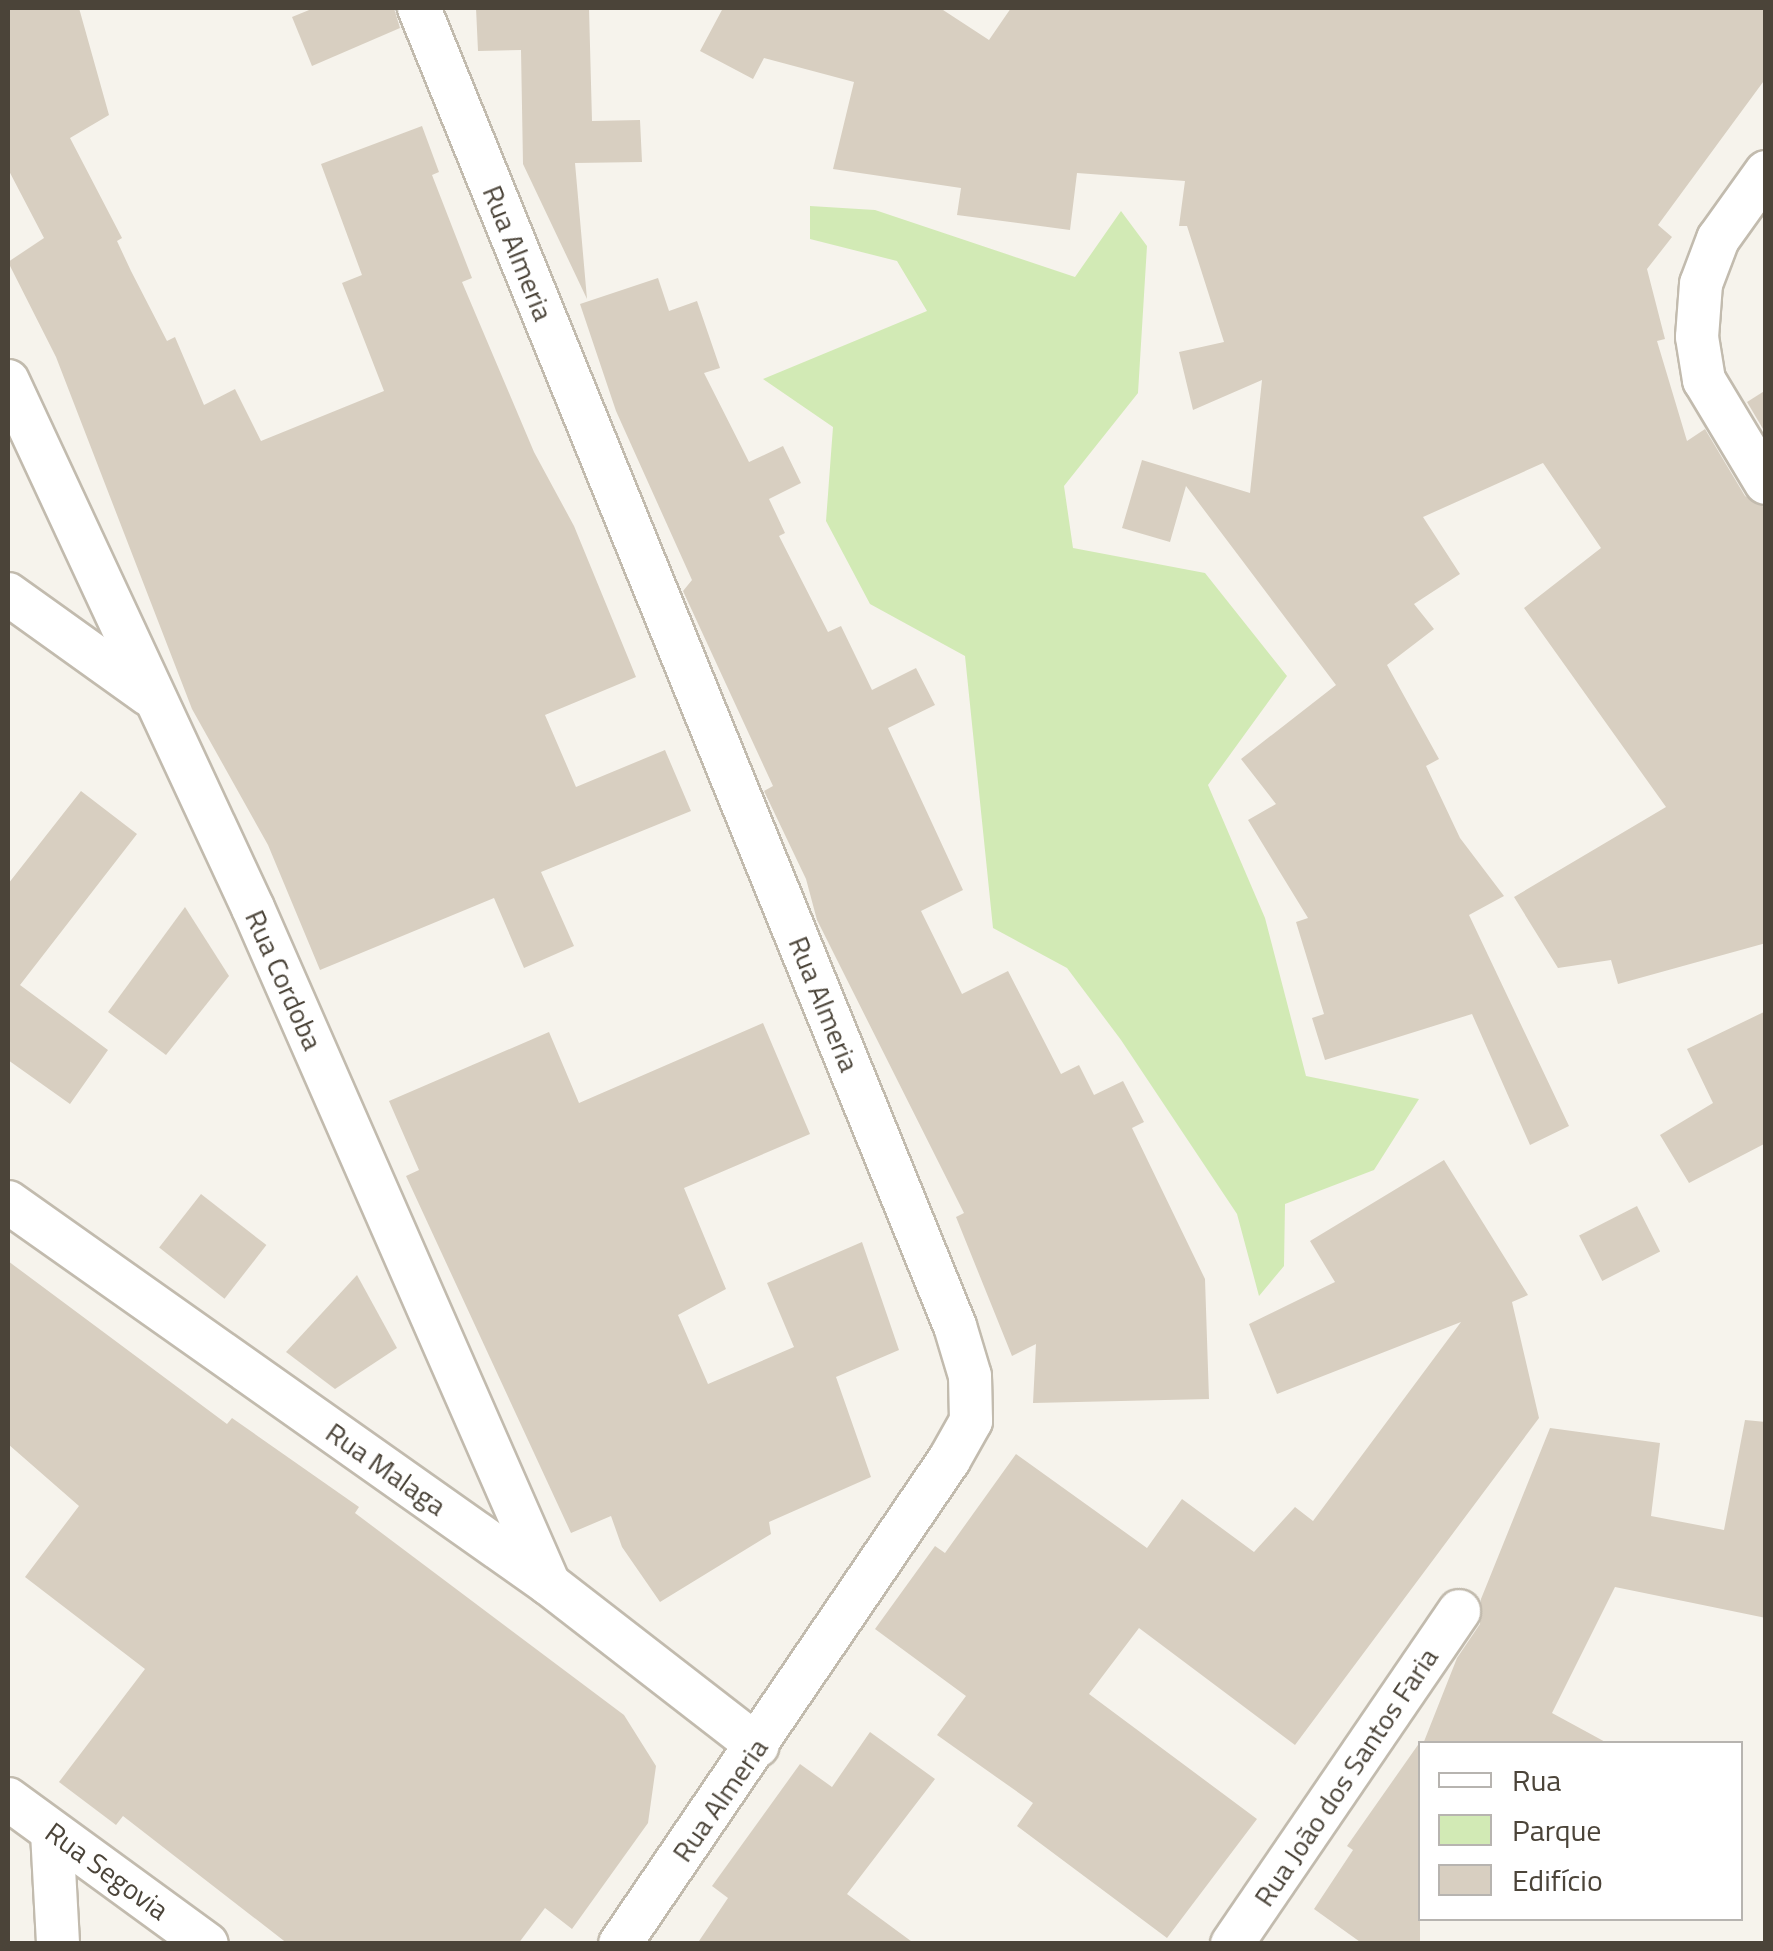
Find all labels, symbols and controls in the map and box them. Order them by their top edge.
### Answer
street label: Rua Almeria [476,181,560,325]
street label: Rua Cordoba [238,905,330,1055]
street label: Rua Almeria [782,932,866,1076]
street label: Rua Malaga [320,1415,452,1523]
street label: Rua João dos Santos Faria [1247,1641,1445,1913]
street label: Rua Almeria [665,1732,775,1868]
legend [1418,1741,1743,1921]
text: Rua [1512,1757,1561,1803]
text: Parque [1512,1807,1602,1853]
street label: Rua Segovia [39,1815,175,1927]
text: Edifício [1512,1857,1603,1903]

